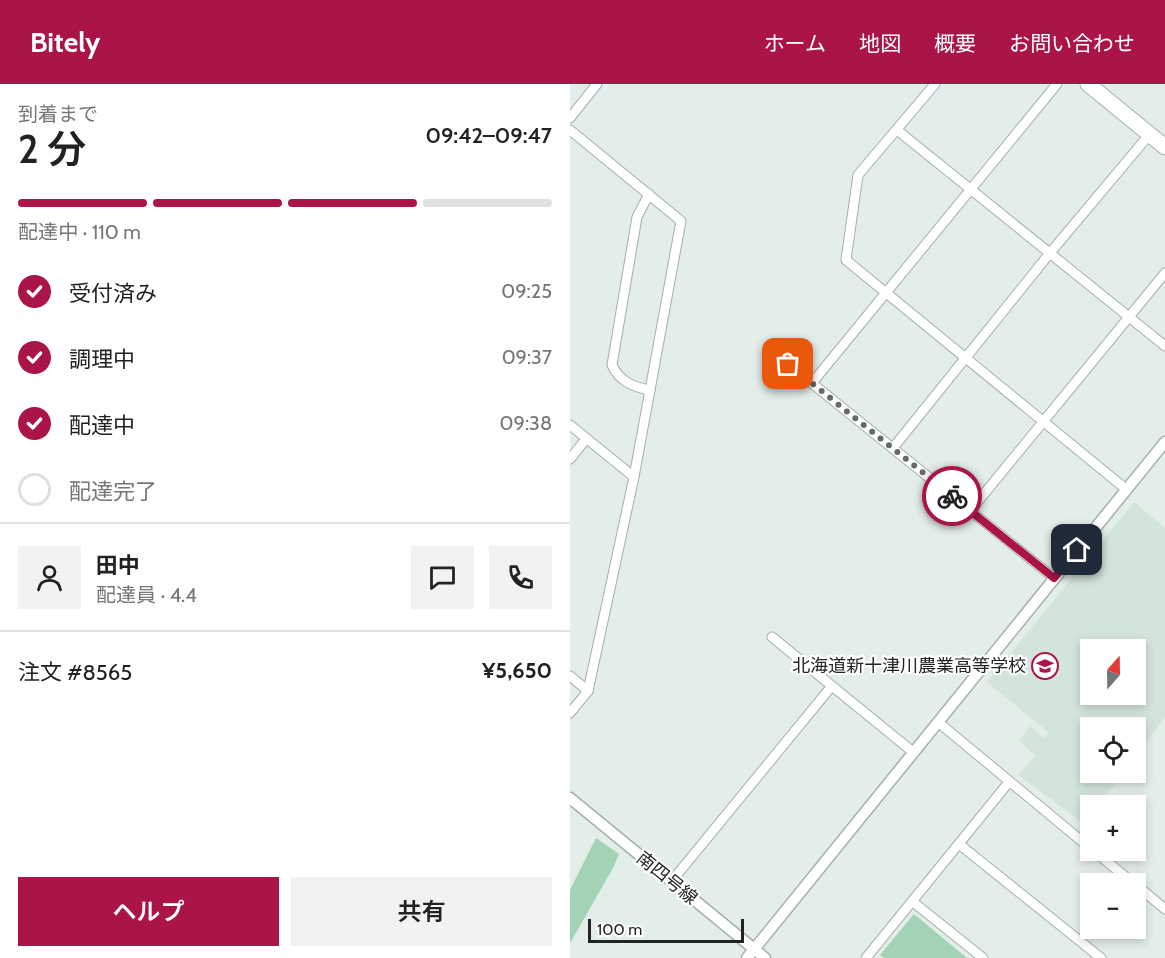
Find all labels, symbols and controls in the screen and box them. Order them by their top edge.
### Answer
text: Bitely [30,25,100,59]
text: ホーム [764,31,826,56]
text: 地図 [859,31,901,56]
text: 概要 [934,31,976,56]
text: お問い合わせ [1009,31,1135,56]
text: 到着まで [18,102,98,126]
text: 09:42–09:47 [425,122,552,149]
text: 2 分 [18,125,86,173]
text: 配達中 · 110 m [18,220,141,244]
icon: check [18,275,51,308]
text: 09:25 [501,279,552,303]
text: 受付済み [69,280,157,307]
pin [762,338,813,389]
icon: check [18,341,51,374]
text: 09:37 [502,345,552,369]
text: 調理中 [69,346,135,373]
icon: bag [771,347,804,380]
icon: check [18,407,51,440]
text: 09:38 [500,411,552,435]
text: 配達中 [69,412,135,439]
courier [922,466,982,526]
text: 配達完了 [69,478,157,505]
icon: bike [936,480,969,513]
pin [1051,524,1102,575]
icon: home [1060,533,1093,566]
button: person [18,546,81,609]
button: chat [411,546,474,609]
button: phone [489,546,552,609]
text: 田中 [96,552,140,579]
text: 配達員 · 4.4 [96,583,197,607]
north arrow [1080,639,1146,705]
map controls [1080,639,1146,939]
school or university icon: 北海道新十津川農業高等学校 [1030,651,1060,681]
place label: 北海道新十津川農業高等学校 [792,655,1026,677]
text: ¥5,650 [482,657,552,684]
text: 注文 #8565 [18,659,132,686]
button: locate [1080,717,1146,783]
button: + [1080,795,1146,861]
street label: 南四号線 [632,847,702,909]
button: − [1080,873,1146,939]
button: ヘルプ [18,877,279,946]
button: 共有 [291,877,552,946]
scale bar [588,916,744,944]
text: 100 m [597,920,642,939]

